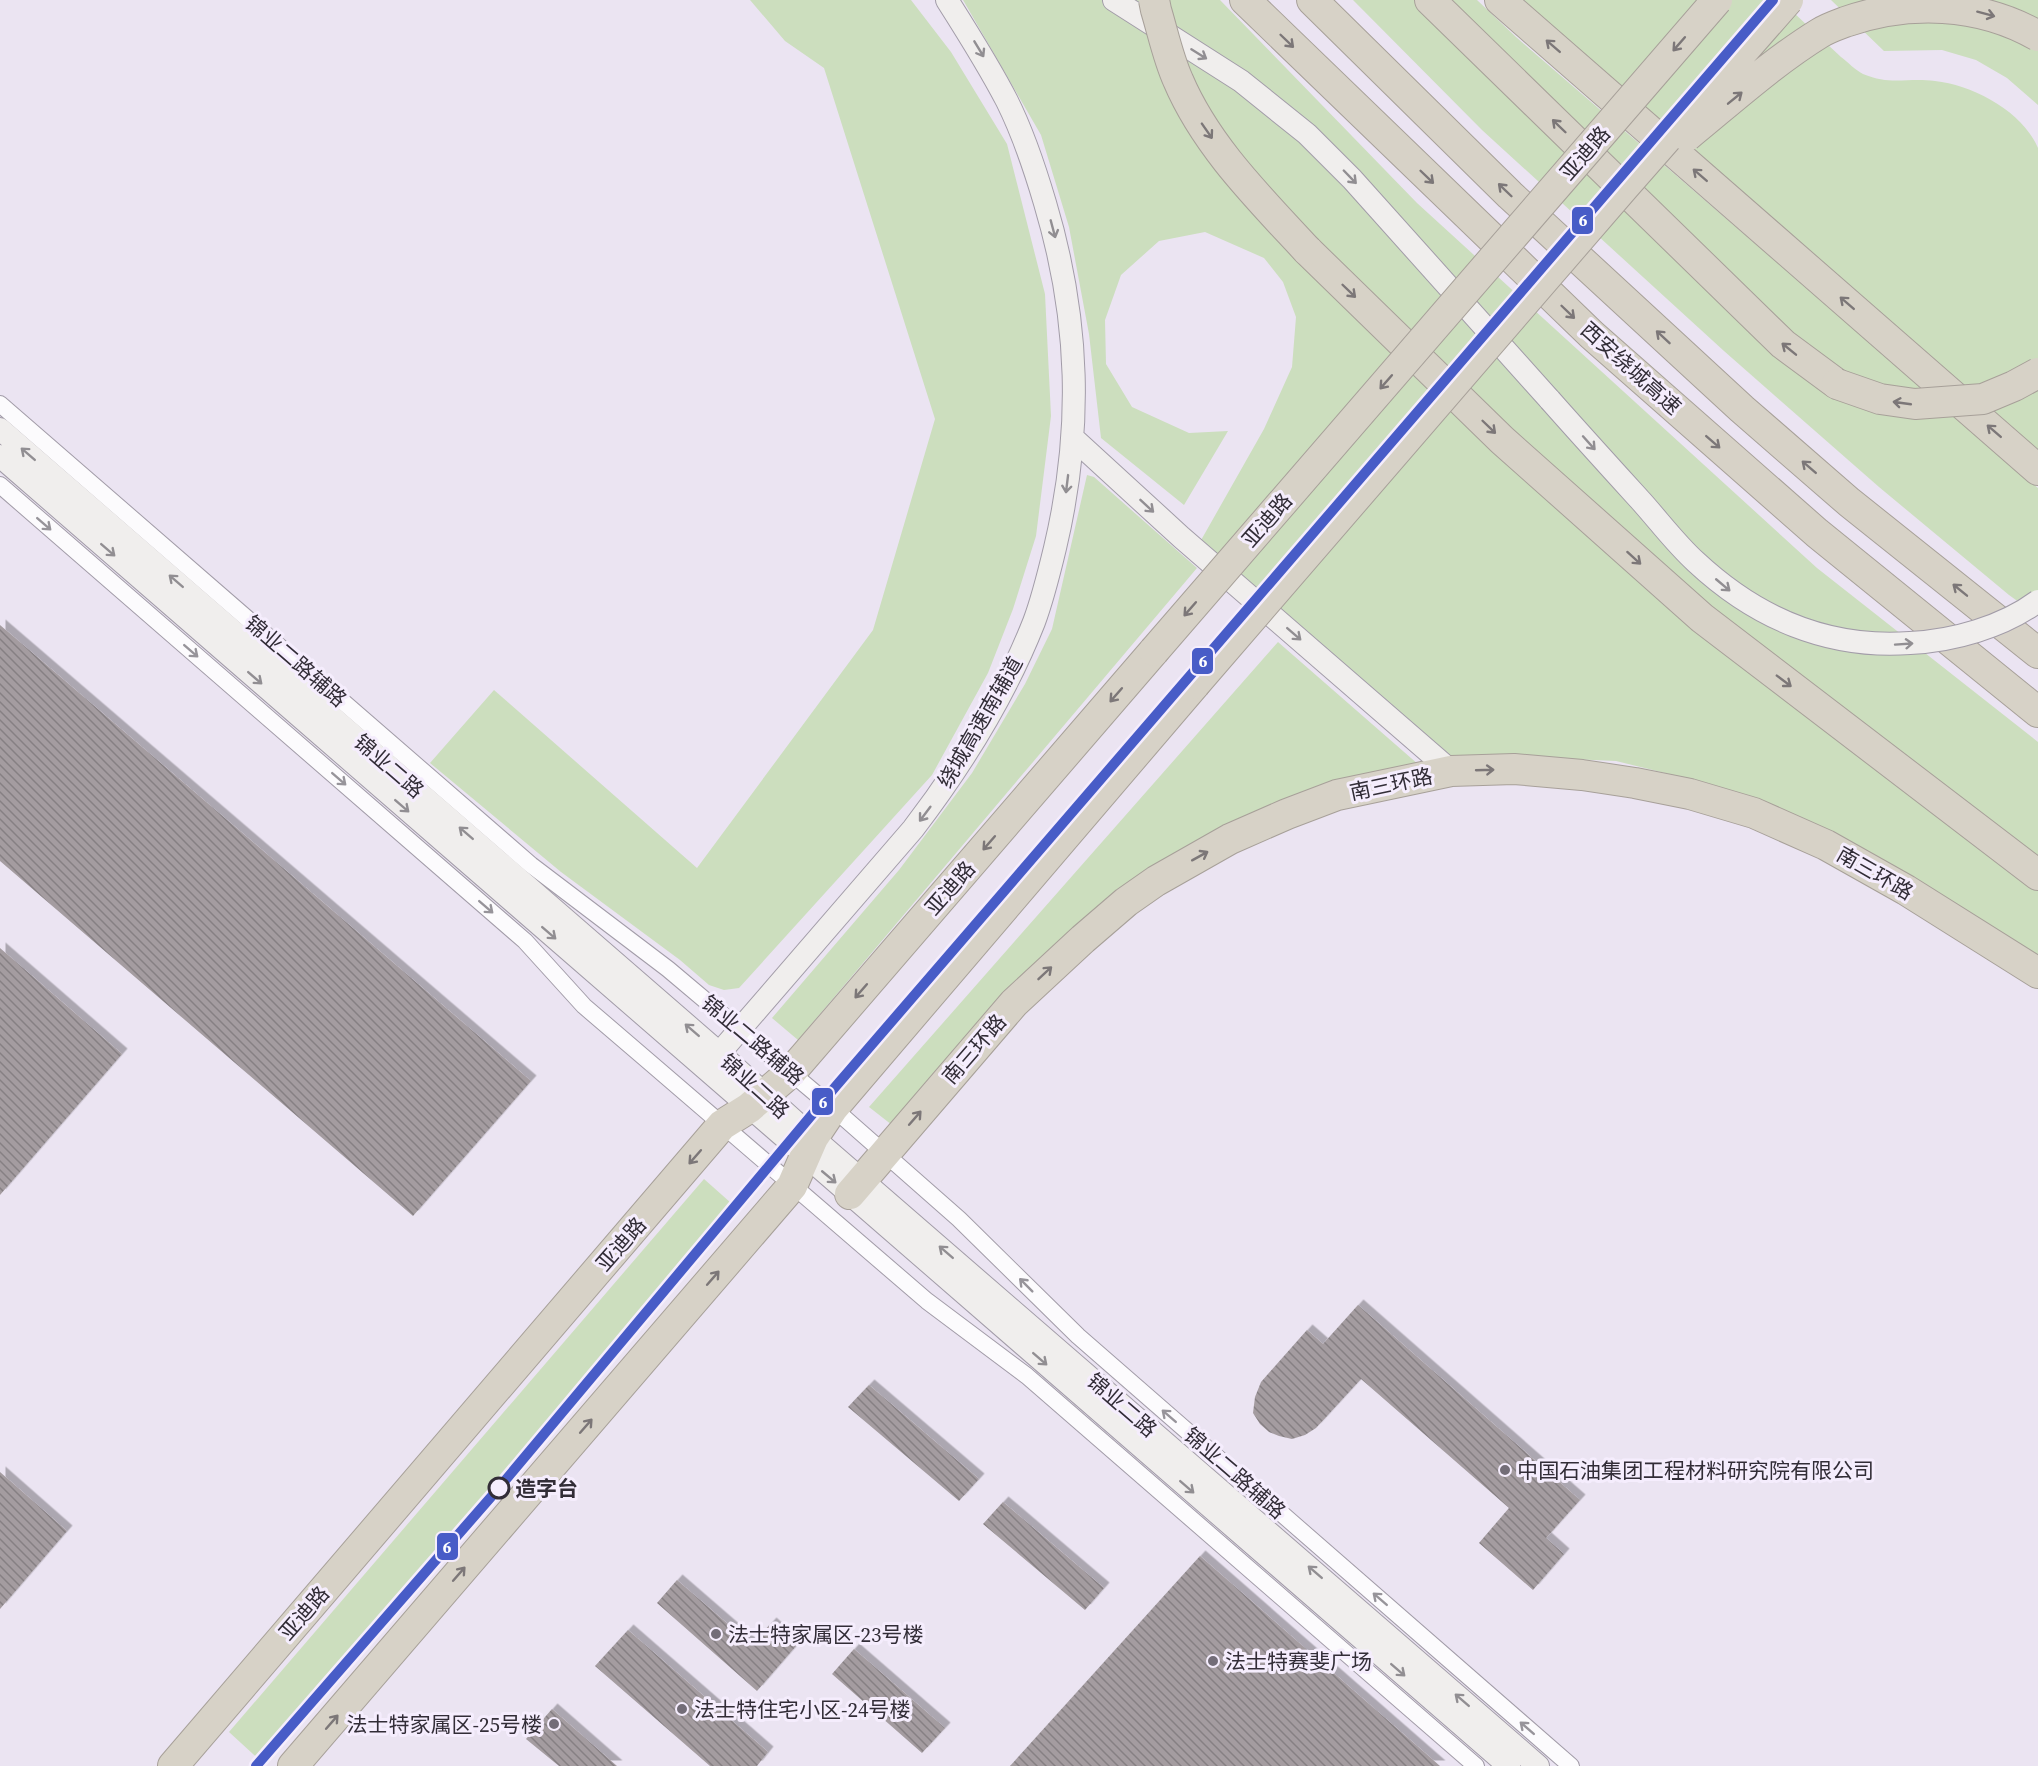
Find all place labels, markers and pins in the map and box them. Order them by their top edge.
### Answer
place label: 中国石油集团工程材料研究院有限公司 [1517,1456,1874,1485]
marker: 中国石油集团工程材料研究院有限公司 [1498,1463,1512,1477]
place label: 造字台 [515,1474,578,1503]
marker: 造字台 [488,1477,510,1499]
place label: 法士特家属区-23号楼 [728,1620,924,1649]
marker: 法士特家属区-23号楼 [709,1627,723,1641]
place label: 法士特赛斐广场 [1225,1647,1372,1676]
marker: 法士特赛斐广场 [1206,1654,1220,1668]
place label: 法士特住宅小区-24号楼 [694,1695,911,1724]
marker: 法士特住宅小区-24号楼 [675,1702,689,1716]
place label: 法士特家属区-25号楼 [346,1710,542,1739]
marker: 法士特家属区-25号楼 [547,1717,561,1731]

